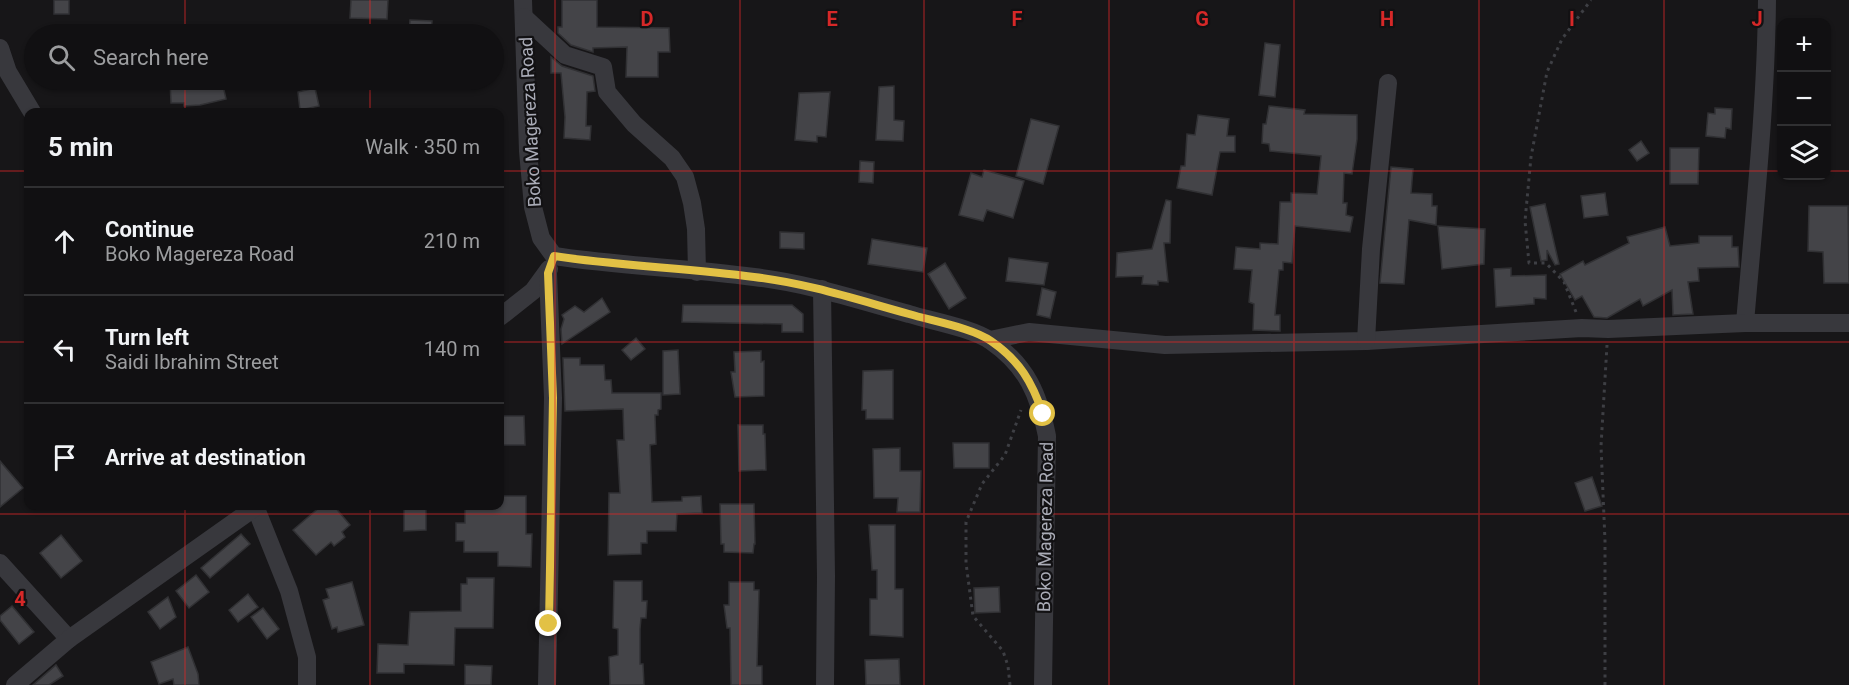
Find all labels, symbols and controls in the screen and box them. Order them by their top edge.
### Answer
text: D [641,7,654,31]
text: E [826,7,838,31]
text: F [1012,7,1023,31]
text: G [1195,7,1209,31]
text: H [1380,7,1394,31]
text: I [1569,7,1575,31]
text: J [1751,7,1763,31]
map controls [1777,18,1831,180]
button: + [1777,18,1831,72]
search box [24,24,504,90]
street label: Boko Magereza Road [515,36,545,208]
icon: search [45,41,78,74]
text: Search here [93,45,209,70]
button: − [1777,72,1831,126]
button: layers [1777,126,1831,180]
text: 5 min [48,132,113,162]
text: Walk · 350 m [365,135,480,159]
text: Continue [105,217,194,242]
icon: ahead [48,225,81,258]
text: 210 m [424,229,480,253]
text: Boko Magereza Road [105,242,294,266]
text: Turn left [105,325,189,350]
icon: left [48,333,81,366]
text: 140 m [424,337,480,361]
text: Saidi Ibrahim Street [105,350,279,374]
route start [1029,400,1055,426]
icon: arrive [48,441,81,474]
street label: Boko Magereza Road [1033,442,1057,612]
text: Arrive at destination [105,445,306,470]
text: 4 [14,587,26,611]
route end [535,610,561,636]

